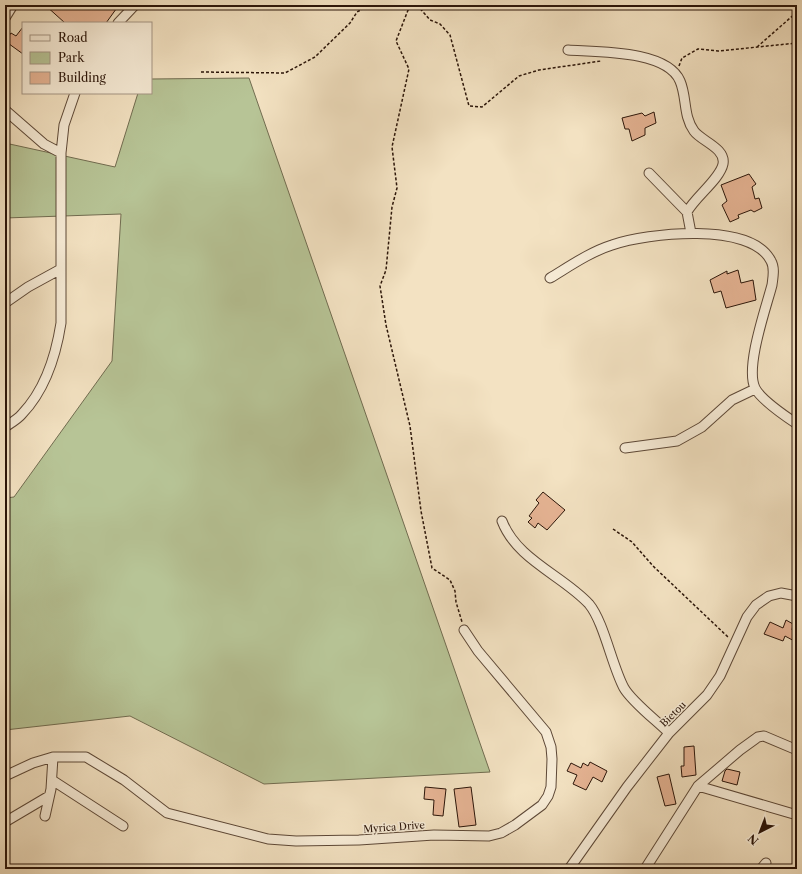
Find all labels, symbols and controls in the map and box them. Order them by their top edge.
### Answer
legend [22,22,152,94]
text: Road [58,30,88,45]
text: Park [58,50,85,65]
text: Building [58,70,106,85]
street label: Bietou [657,698,689,730]
north arrow [740,812,780,852]
street label: Myrica Drive [363,818,426,836]
text: N [745,831,762,848]

